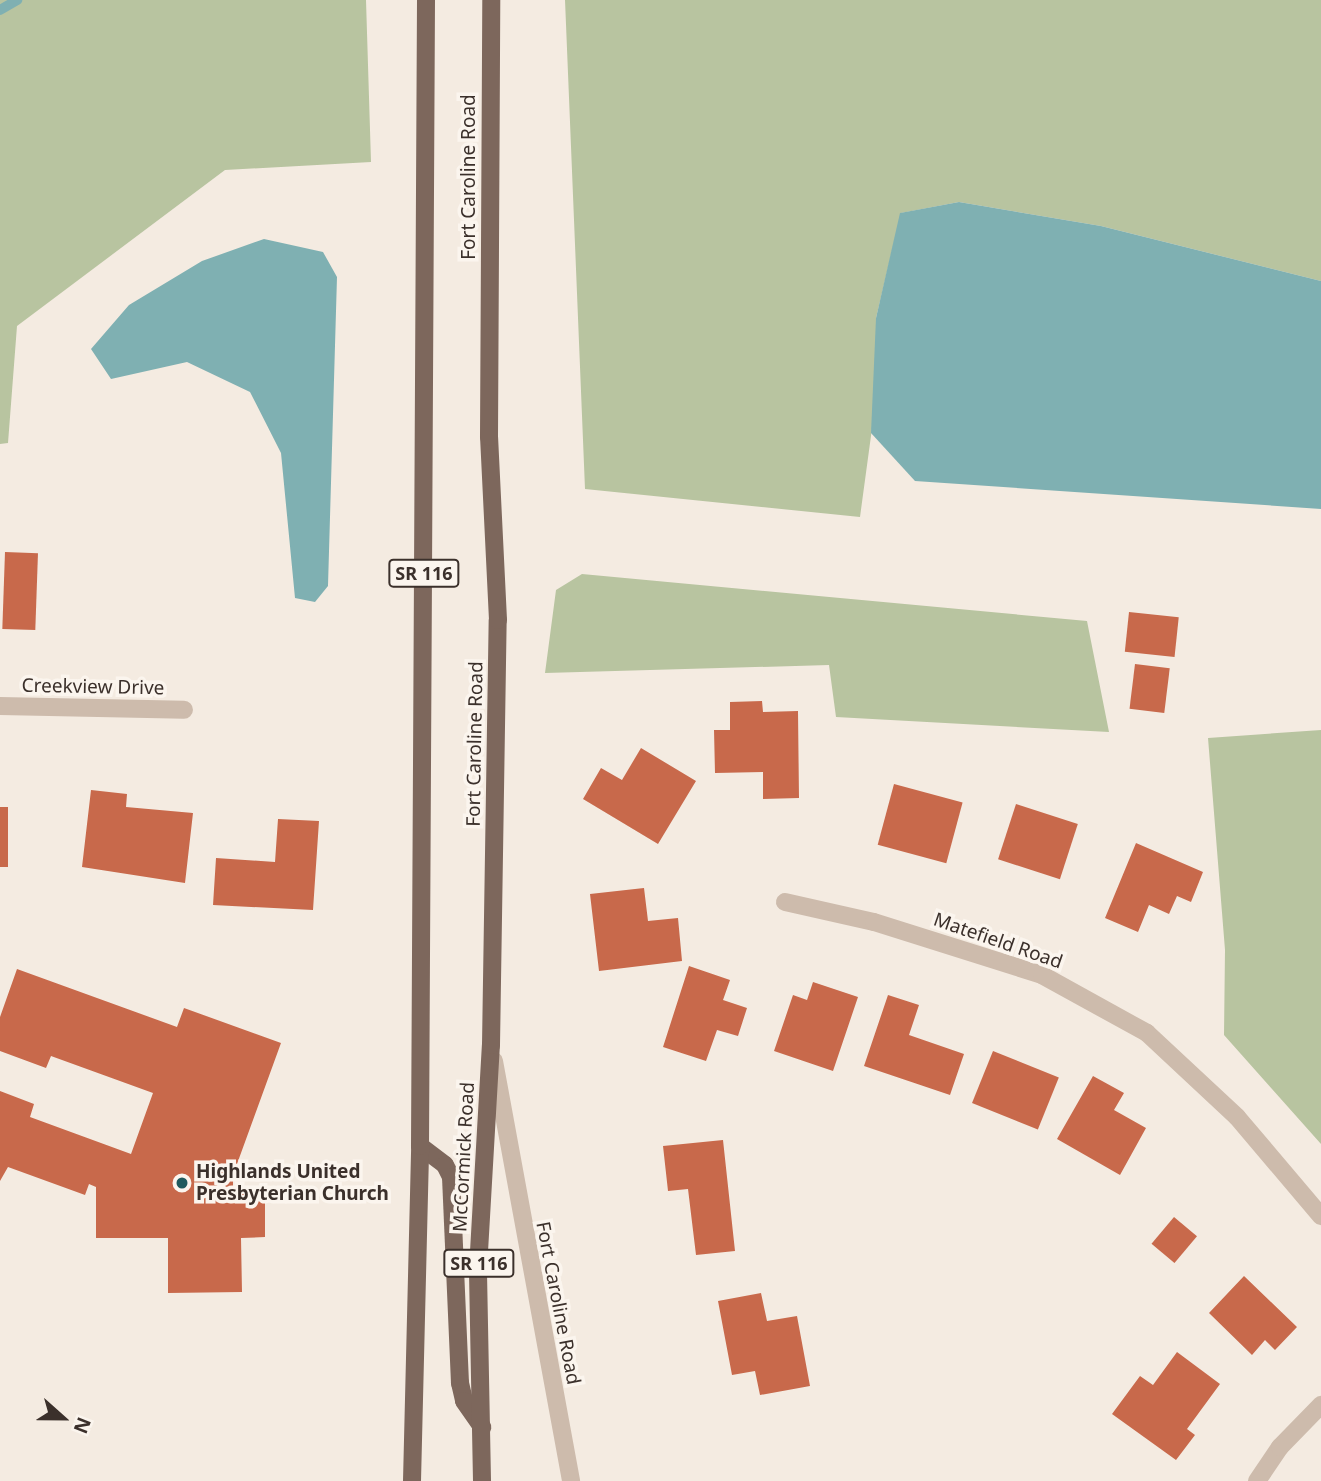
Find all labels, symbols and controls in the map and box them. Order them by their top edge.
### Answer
street label: Fort Caroline Road [458,94,480,260]
road number: SR 116 [387,558,461,588]
street label: Fort Caroline Road [462,661,488,827]
street label: Creekview Drive [21,674,165,700]
street label: Matefield Road [931,908,1065,974]
street label: McCormick Road [449,1081,479,1233]
place label: Highlands United Presbyterian Church [196,1161,389,1205]
marker: Highlands United Presbyterian Church [174,1175,190,1191]
street label: Fort Caroline Road [531,1220,585,1386]
road number: SR 116 [442,1248,516,1278]
north arrow [28,1383,98,1453]
text: N [68,1414,98,1437]

